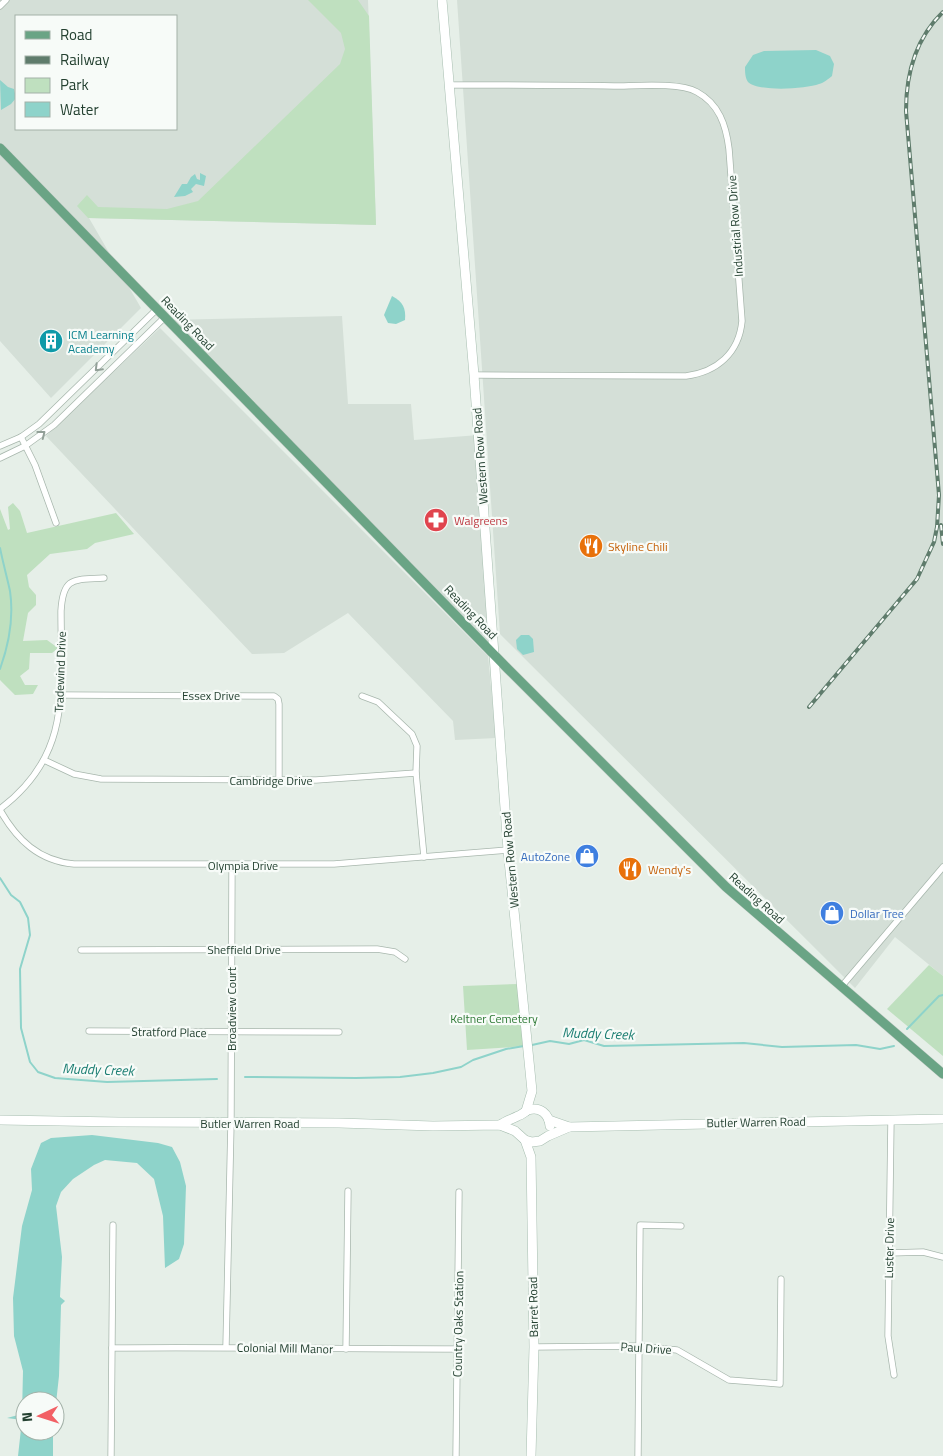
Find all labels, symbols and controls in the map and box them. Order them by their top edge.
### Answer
legend [15,15,178,130]
text: Road [60,23,92,46]
text: Railway [60,48,110,71]
text: Park [60,73,89,96]
text: Water [60,98,99,121]
street label: Industrial Row Drive [722,175,748,277]
street label: Reading Road [157,291,219,355]
place label: ICM Learning Academy [68,325,134,358]
building icon: ICM Learning Academy [38,328,64,354]
one-way arrow [94,362,103,371]
street label: Western Row Road [467,407,493,505]
one-way arrow [37,431,46,440]
pharmacy icon: Walgreens [423,507,449,533]
place label: Walgreens [454,511,508,530]
restaurant icon: Skyline Chili [578,533,604,559]
place label: Skyline Chili [608,537,668,556]
street label: Reading Road [440,580,502,644]
street label: Tradewind Drive [49,631,71,713]
street label: Essex Drive [182,686,240,705]
street label: Cambridge Drive [229,771,313,790]
street label: Western Row Road [496,811,524,909]
shop icon: AutoZone [574,843,600,869]
place label: AutoZone [521,847,570,866]
street label: Olympia Drive [208,856,278,875]
restaurant icon: Wendy's [617,856,643,882]
place label: Wendy's [648,860,691,879]
street label: Reading Road [725,868,789,928]
shop icon: Dollar Tree [819,900,845,926]
place label: Dollar Tree [850,904,904,923]
street label: Sheffield Drive [207,940,281,959]
street label: Broadview Court [222,966,241,1051]
park label: Keltner Cemetery [450,1009,538,1028]
water label: Muddy Creek [562,1021,636,1045]
street label: Stratford Place [131,1022,207,1042]
water label: Muddy Creek [62,1057,136,1081]
street label: Butler Warren Road [706,1112,806,1132]
street label: Butler Warren Road [200,1114,300,1133]
street label: Luster Drive [879,1217,899,1279]
street label: Country Oaks Station [448,1271,468,1377]
street label: Barret Road [523,1277,543,1337]
street label: Paul Drive [620,1337,672,1359]
street label: Colonial Mill Manor [237,1338,333,1358]
north arrow [15,1391,65,1441]
text: N [16,1411,37,1423]

